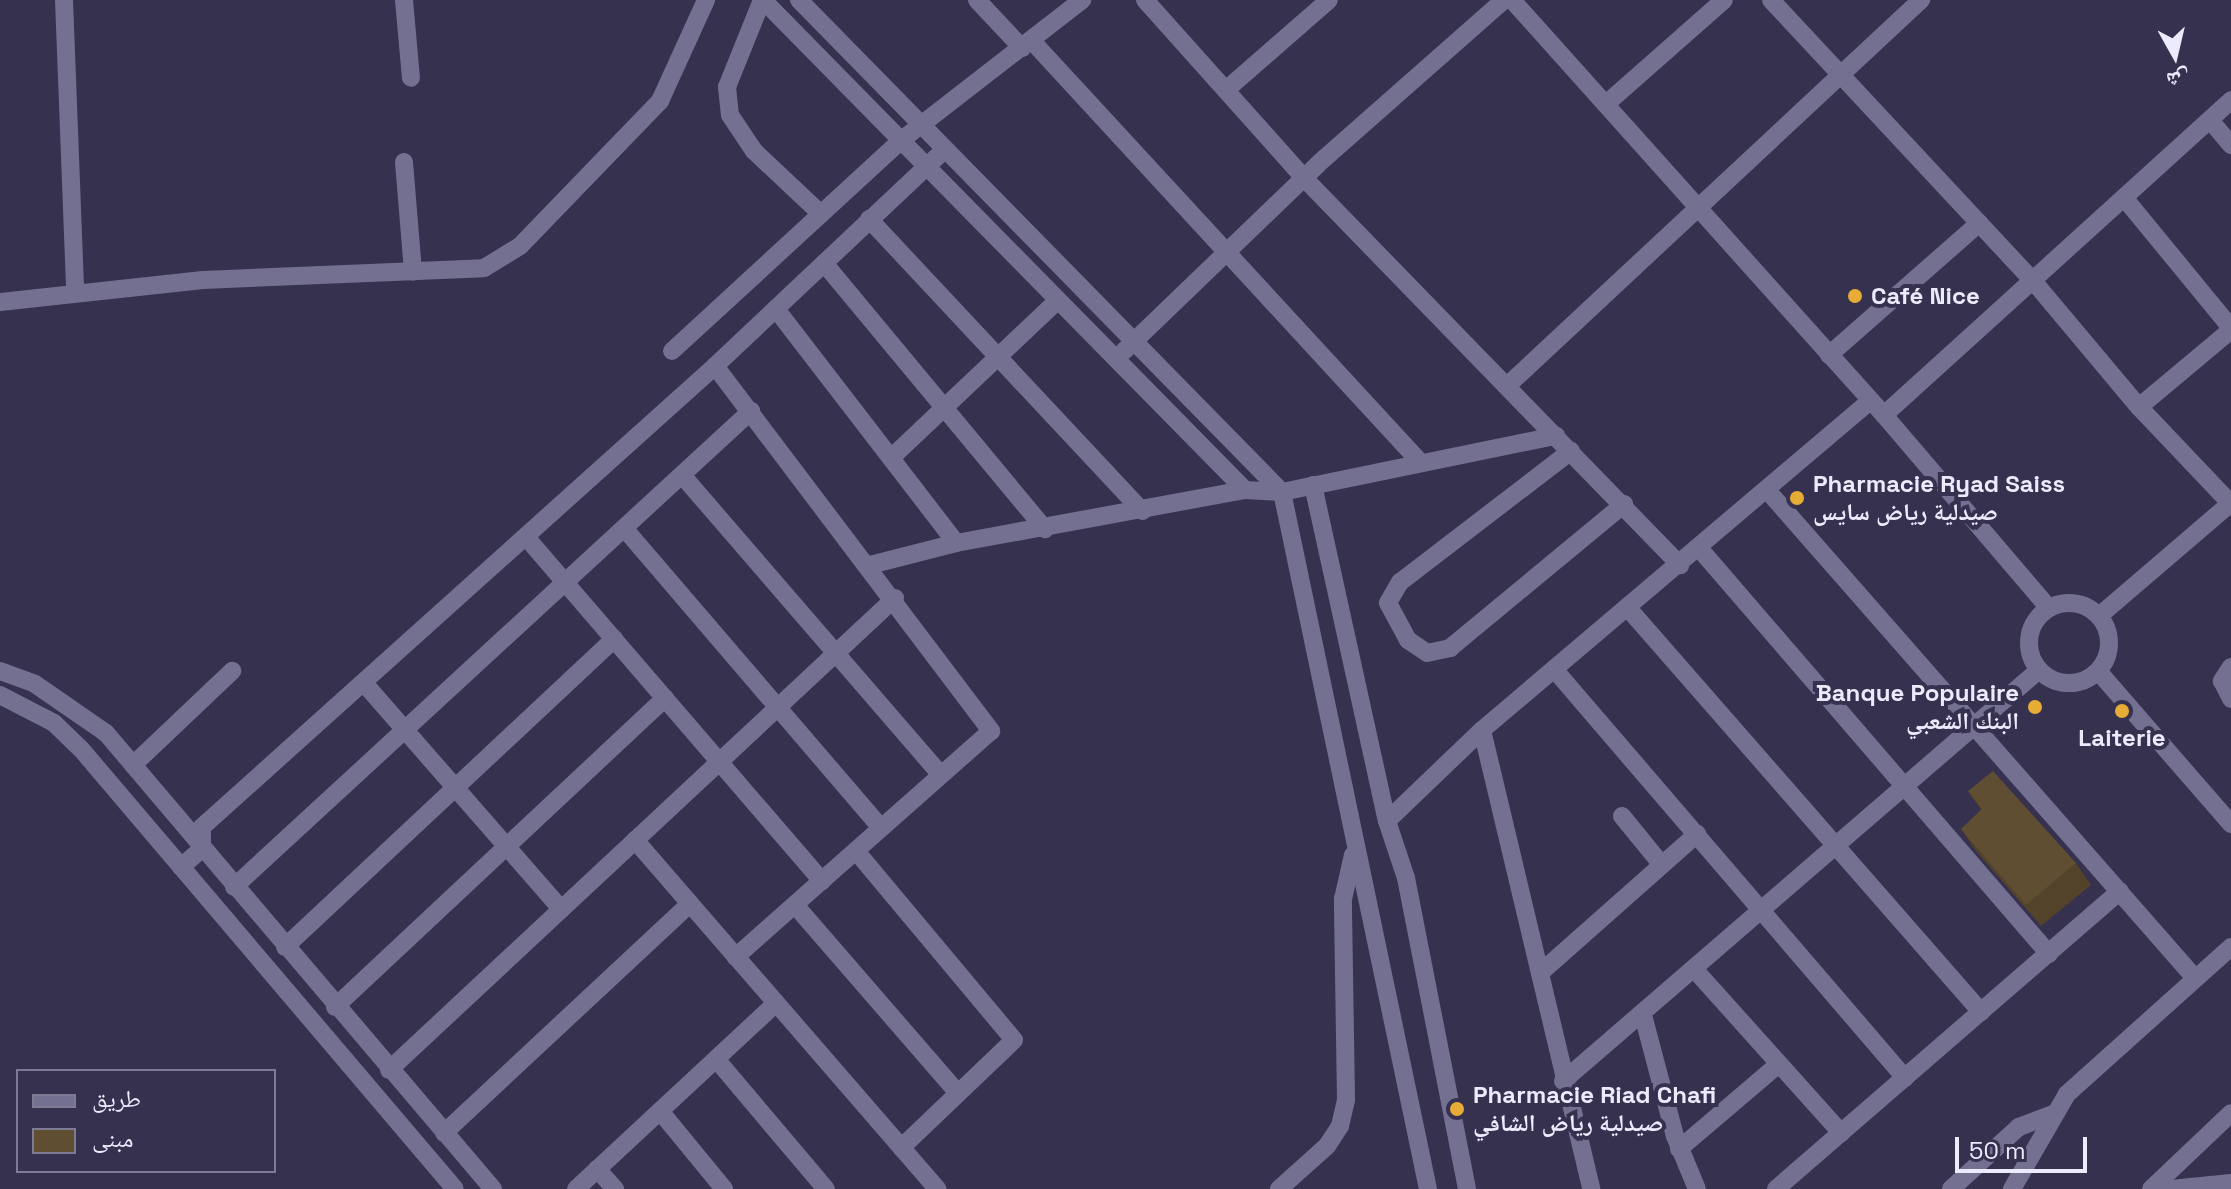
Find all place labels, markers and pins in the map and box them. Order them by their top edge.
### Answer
place label: Café Nice [1871,282,1980,310]
marker: Café Nice [1846,287,1864,305]
place label: Pharmacie Ryad Saiss صيدلية رياض سايس [1813,470,2065,526]
marker: Pharmacie Ryad Saiss صيدلية رياض سايس [1788,489,1806,507]
place label: Banque Populaire البنك الشعبي [1816,679,2019,735]
marker: Banque Populaire البنك الشعبي [2026,698,2044,716]
marker: Laiterie [2113,702,2131,720]
place label: Laiterie [2078,724,2166,752]
place label: Pharmacie Riad Chafi صيدلية رياض الشافي [1473,1081,1716,1137]
marker: Pharmacie Riad Chafi صيدلية رياض الشافي [1448,1100,1466,1118]

